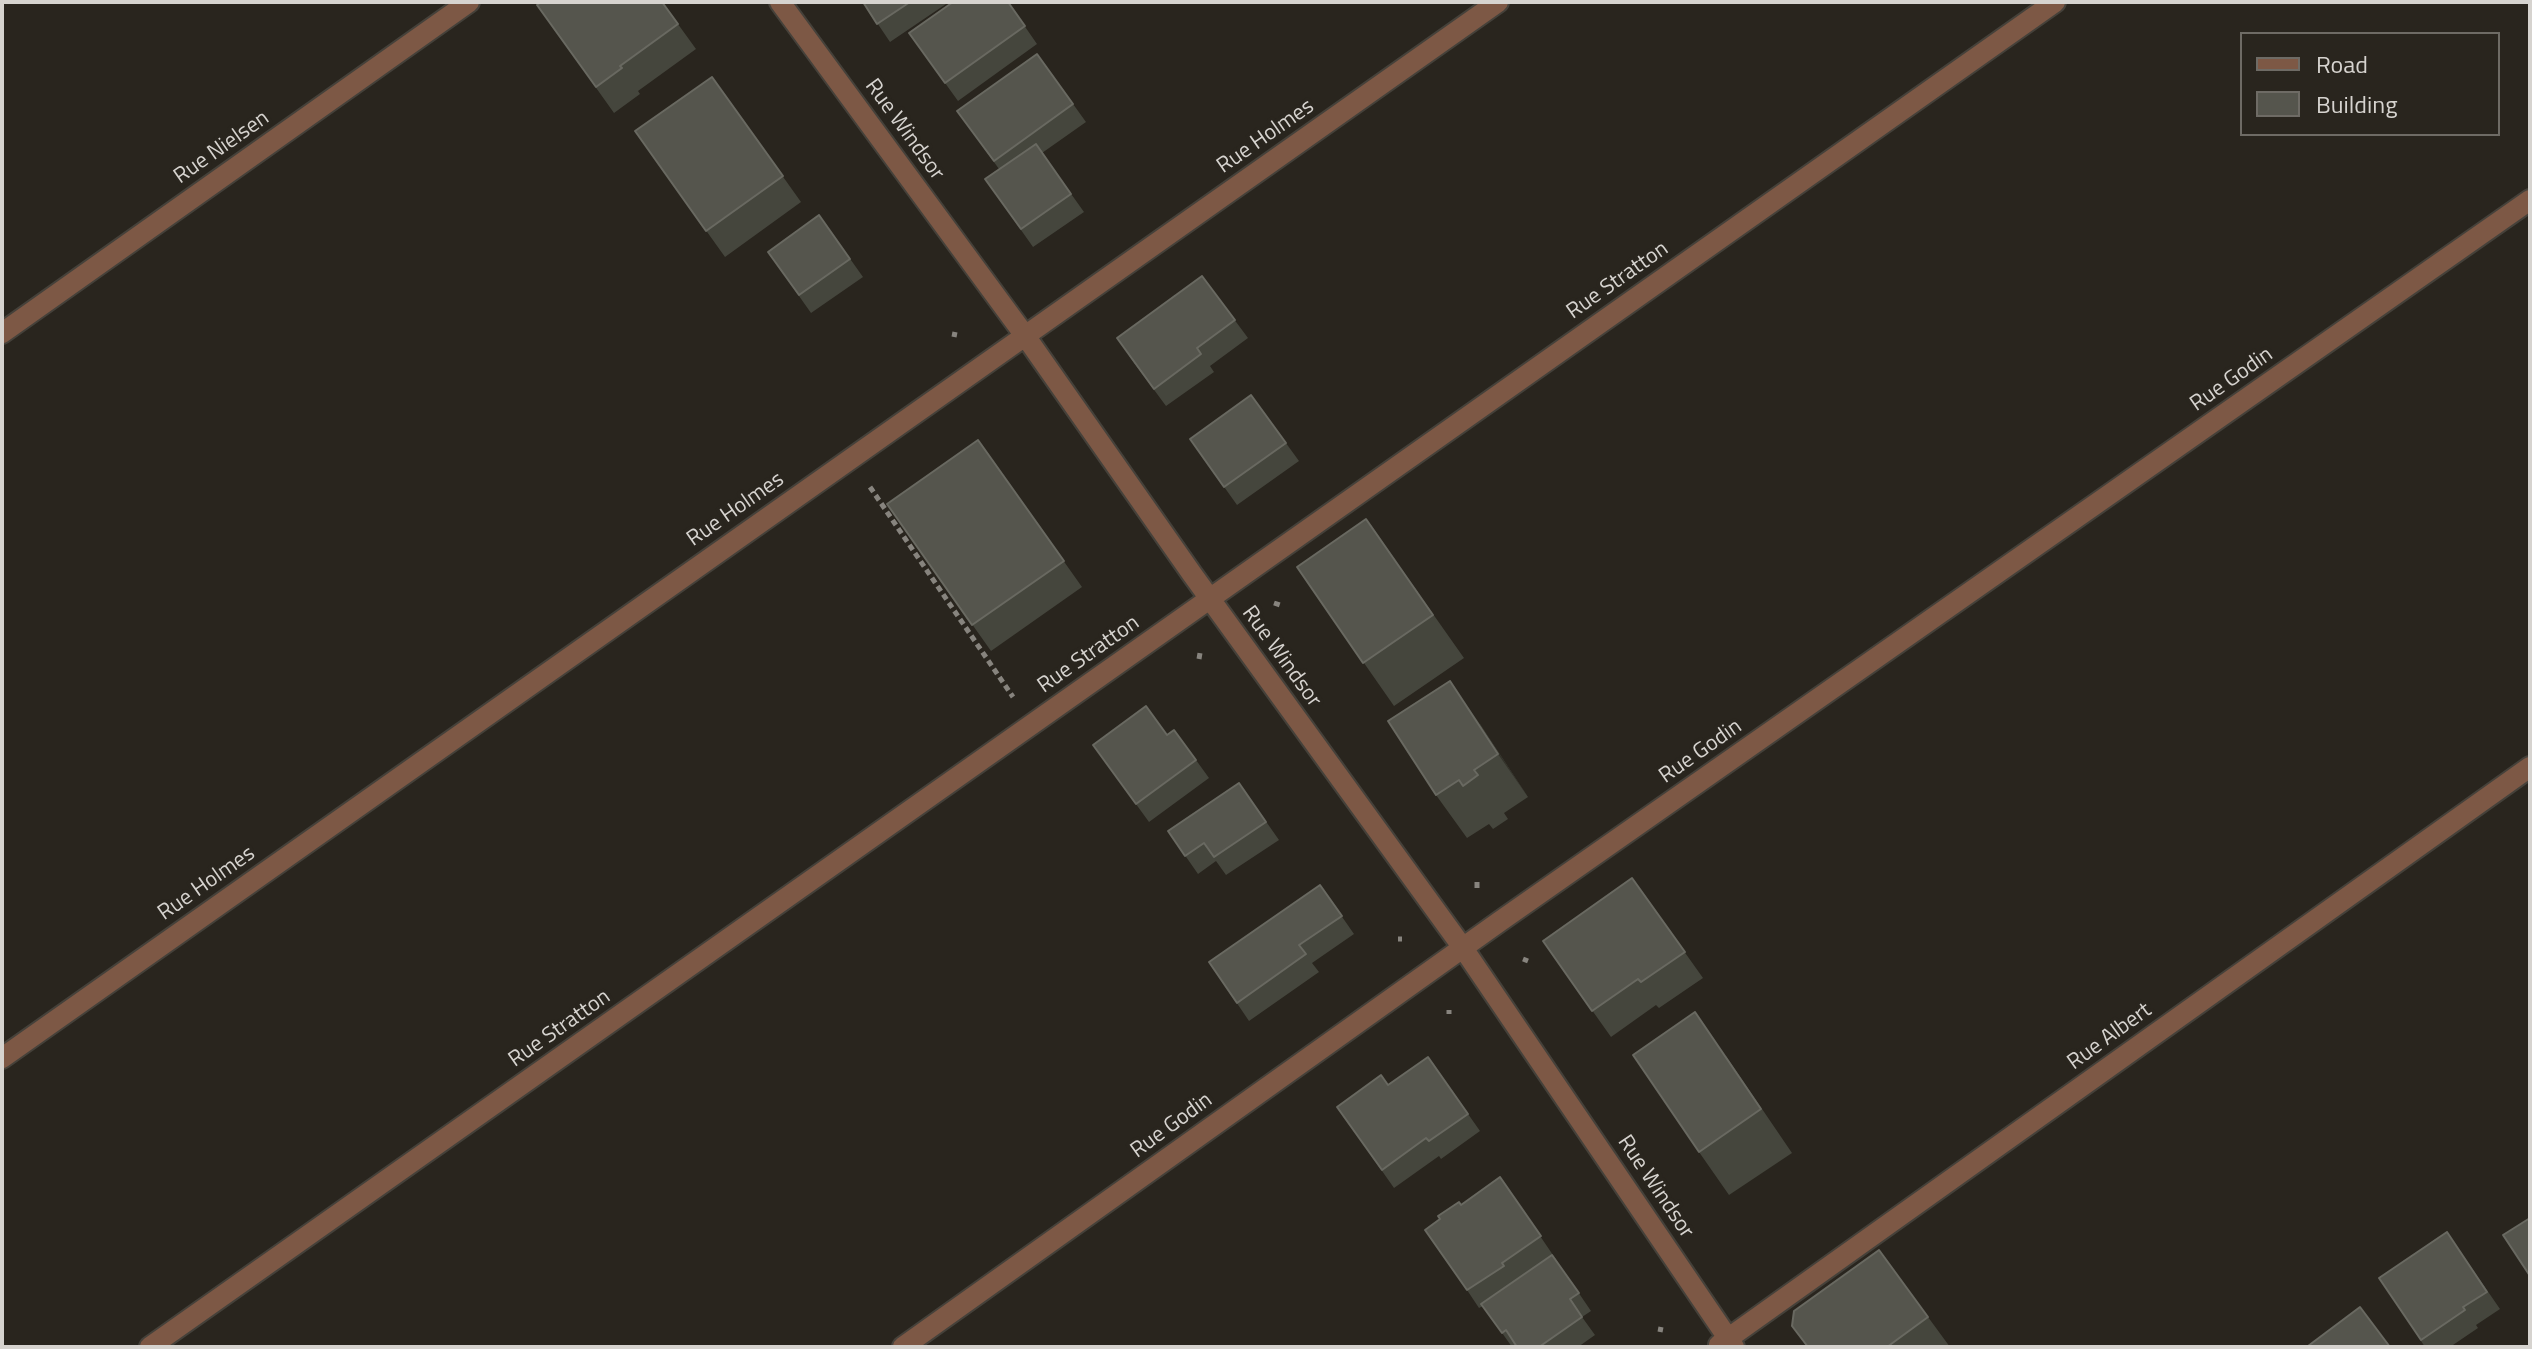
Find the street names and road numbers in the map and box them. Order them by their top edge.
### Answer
street label: Rue Windsor [859,74,949,186]
street label: Rue Holmes [1212,94,1320,180]
street label: Rue Nielsen [169,106,275,190]
street label: Rue Stratton [1562,236,1674,326]
street label: Rue Godin [2186,342,2278,418]
street label: Rue Holmes [682,467,790,553]
street label: Rue Windsor [1236,601,1326,713]
street label: Rue Stratton [1033,610,1145,700]
street label: Rue Godin [1655,714,1747,790]
street label: Rue Holmes [153,841,261,927]
street label: Rue Stratton [504,984,616,1074]
street label: Rue Albert [2063,998,2157,1076]
street label: Rue Godin [1126,1088,1218,1164]
street label: Rue Windsor [1611,1131,1699,1243]

